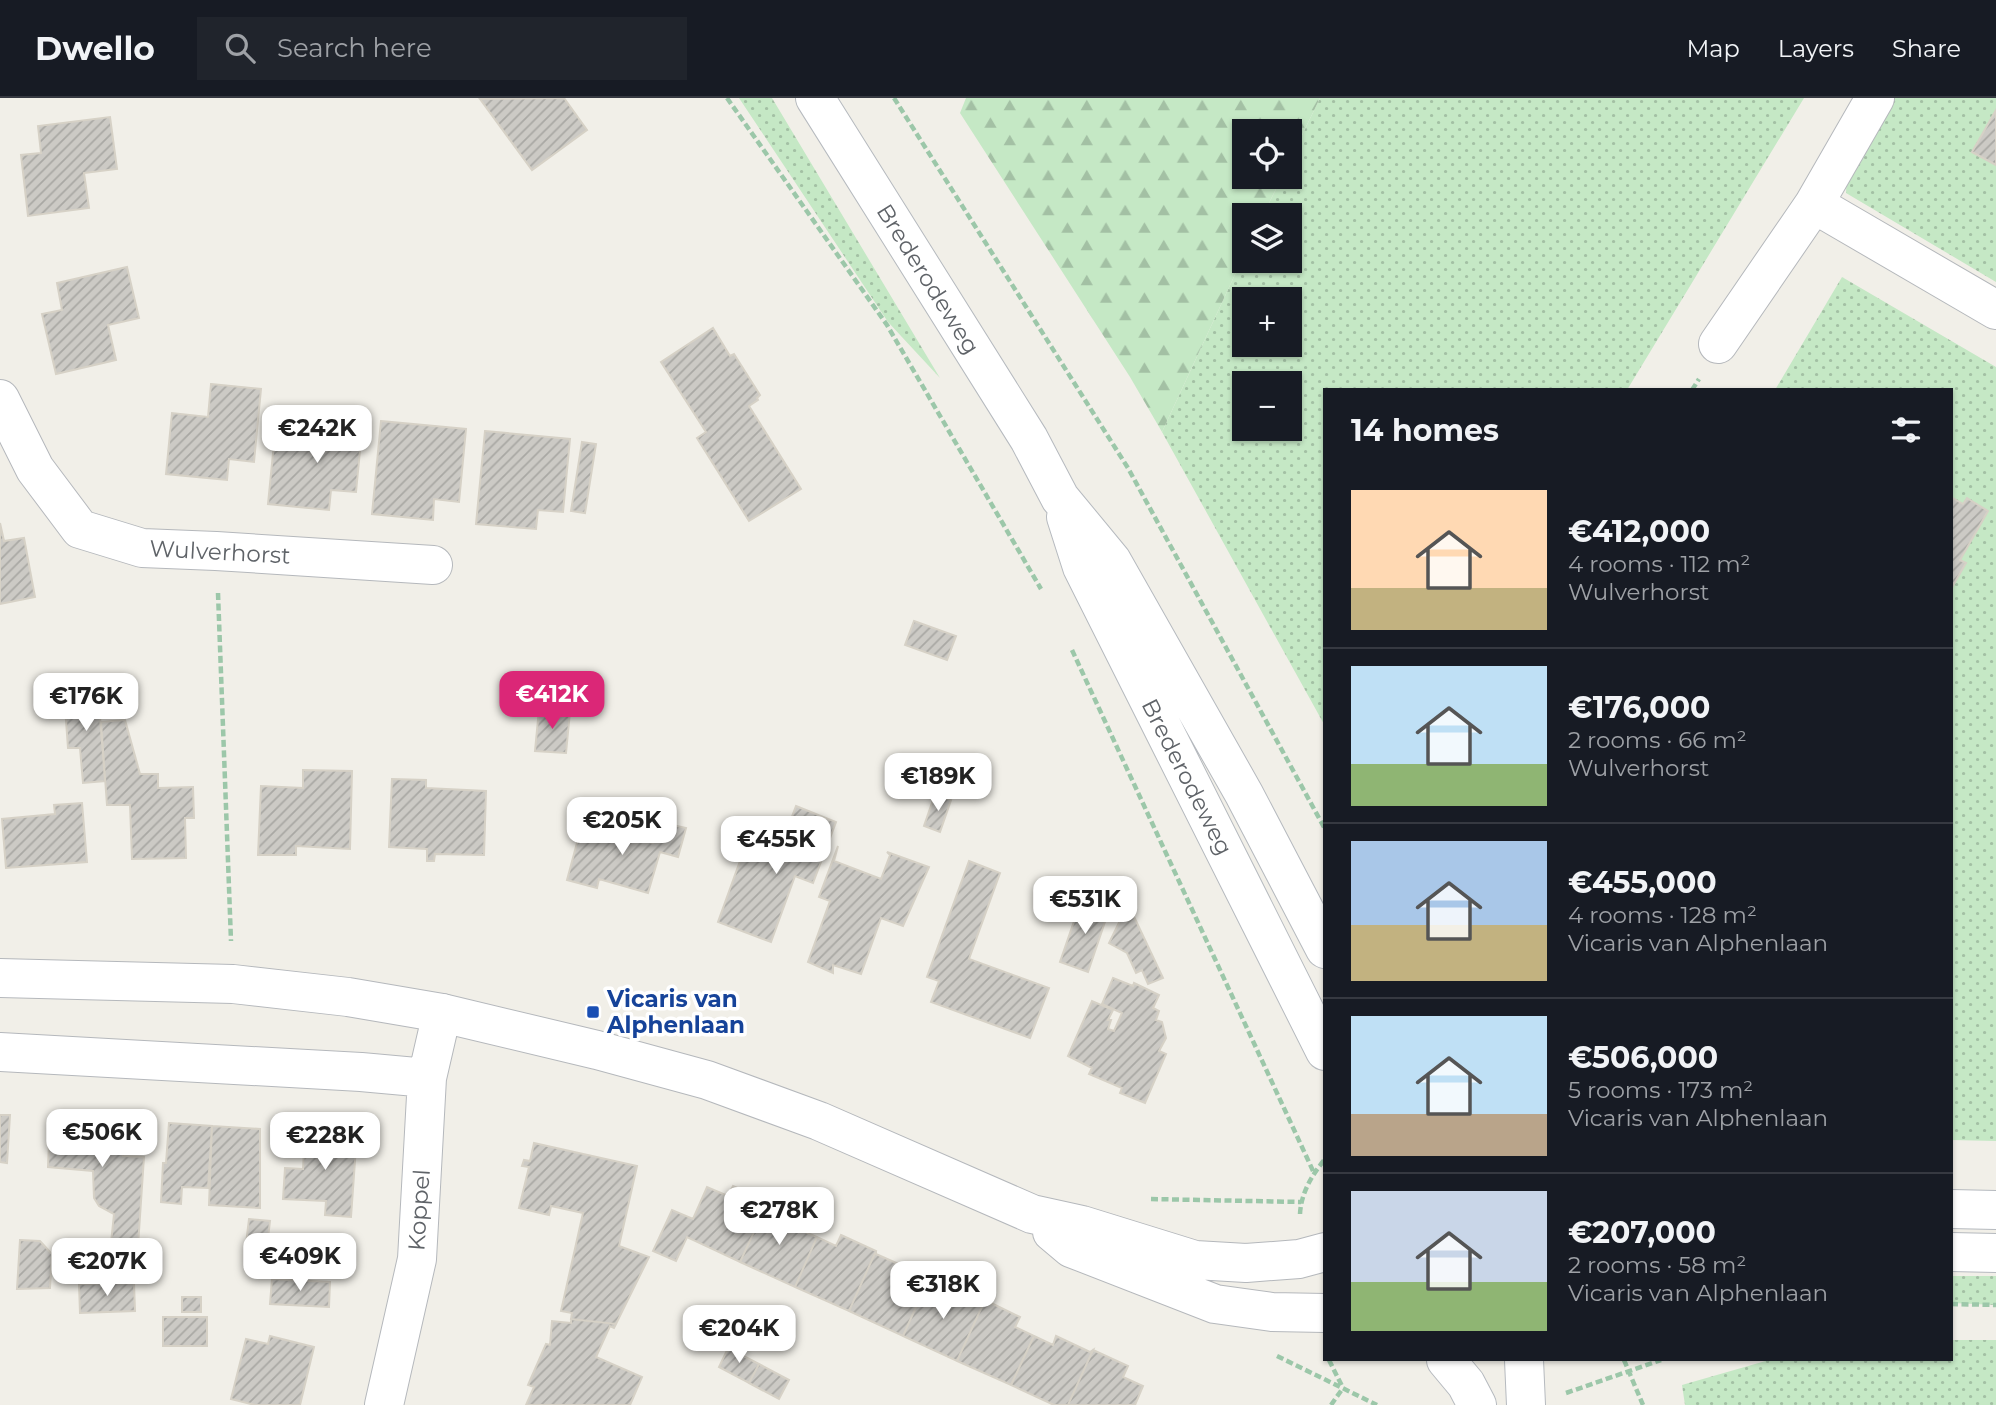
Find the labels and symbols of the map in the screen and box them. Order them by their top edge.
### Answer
street label: Brederodeweg [871,199,985,359]
pin: €242K [268,406,366,465]
street label: Wulverhorst [149,534,291,570]
pin: €412K [503,672,601,731]
pin: €176K [37,674,135,733]
street label: Brederodeweg [1136,694,1238,860]
pin: €189K [889,754,987,813]
pin: €205K [573,798,671,857]
pin: €455K [727,816,825,876]
pin: €531K [1036,876,1134,936]
place label: Vicaris van Alphenlaan [606,985,745,1039]
marker: Vicaris van Alphenlaan [585,1004,601,1020]
pin: €506K [53,1110,151,1169]
pin: €228K [276,1112,374,1172]
street label: Koppel [402,1168,436,1252]
pin: €278K [730,1188,828,1247]
pin: €409K [251,1234,349,1293]
pin: €207K [58,1238,156,1298]
pin: €318K [894,1262,992,1321]
pin: €204K [690,1306,788,1365]

